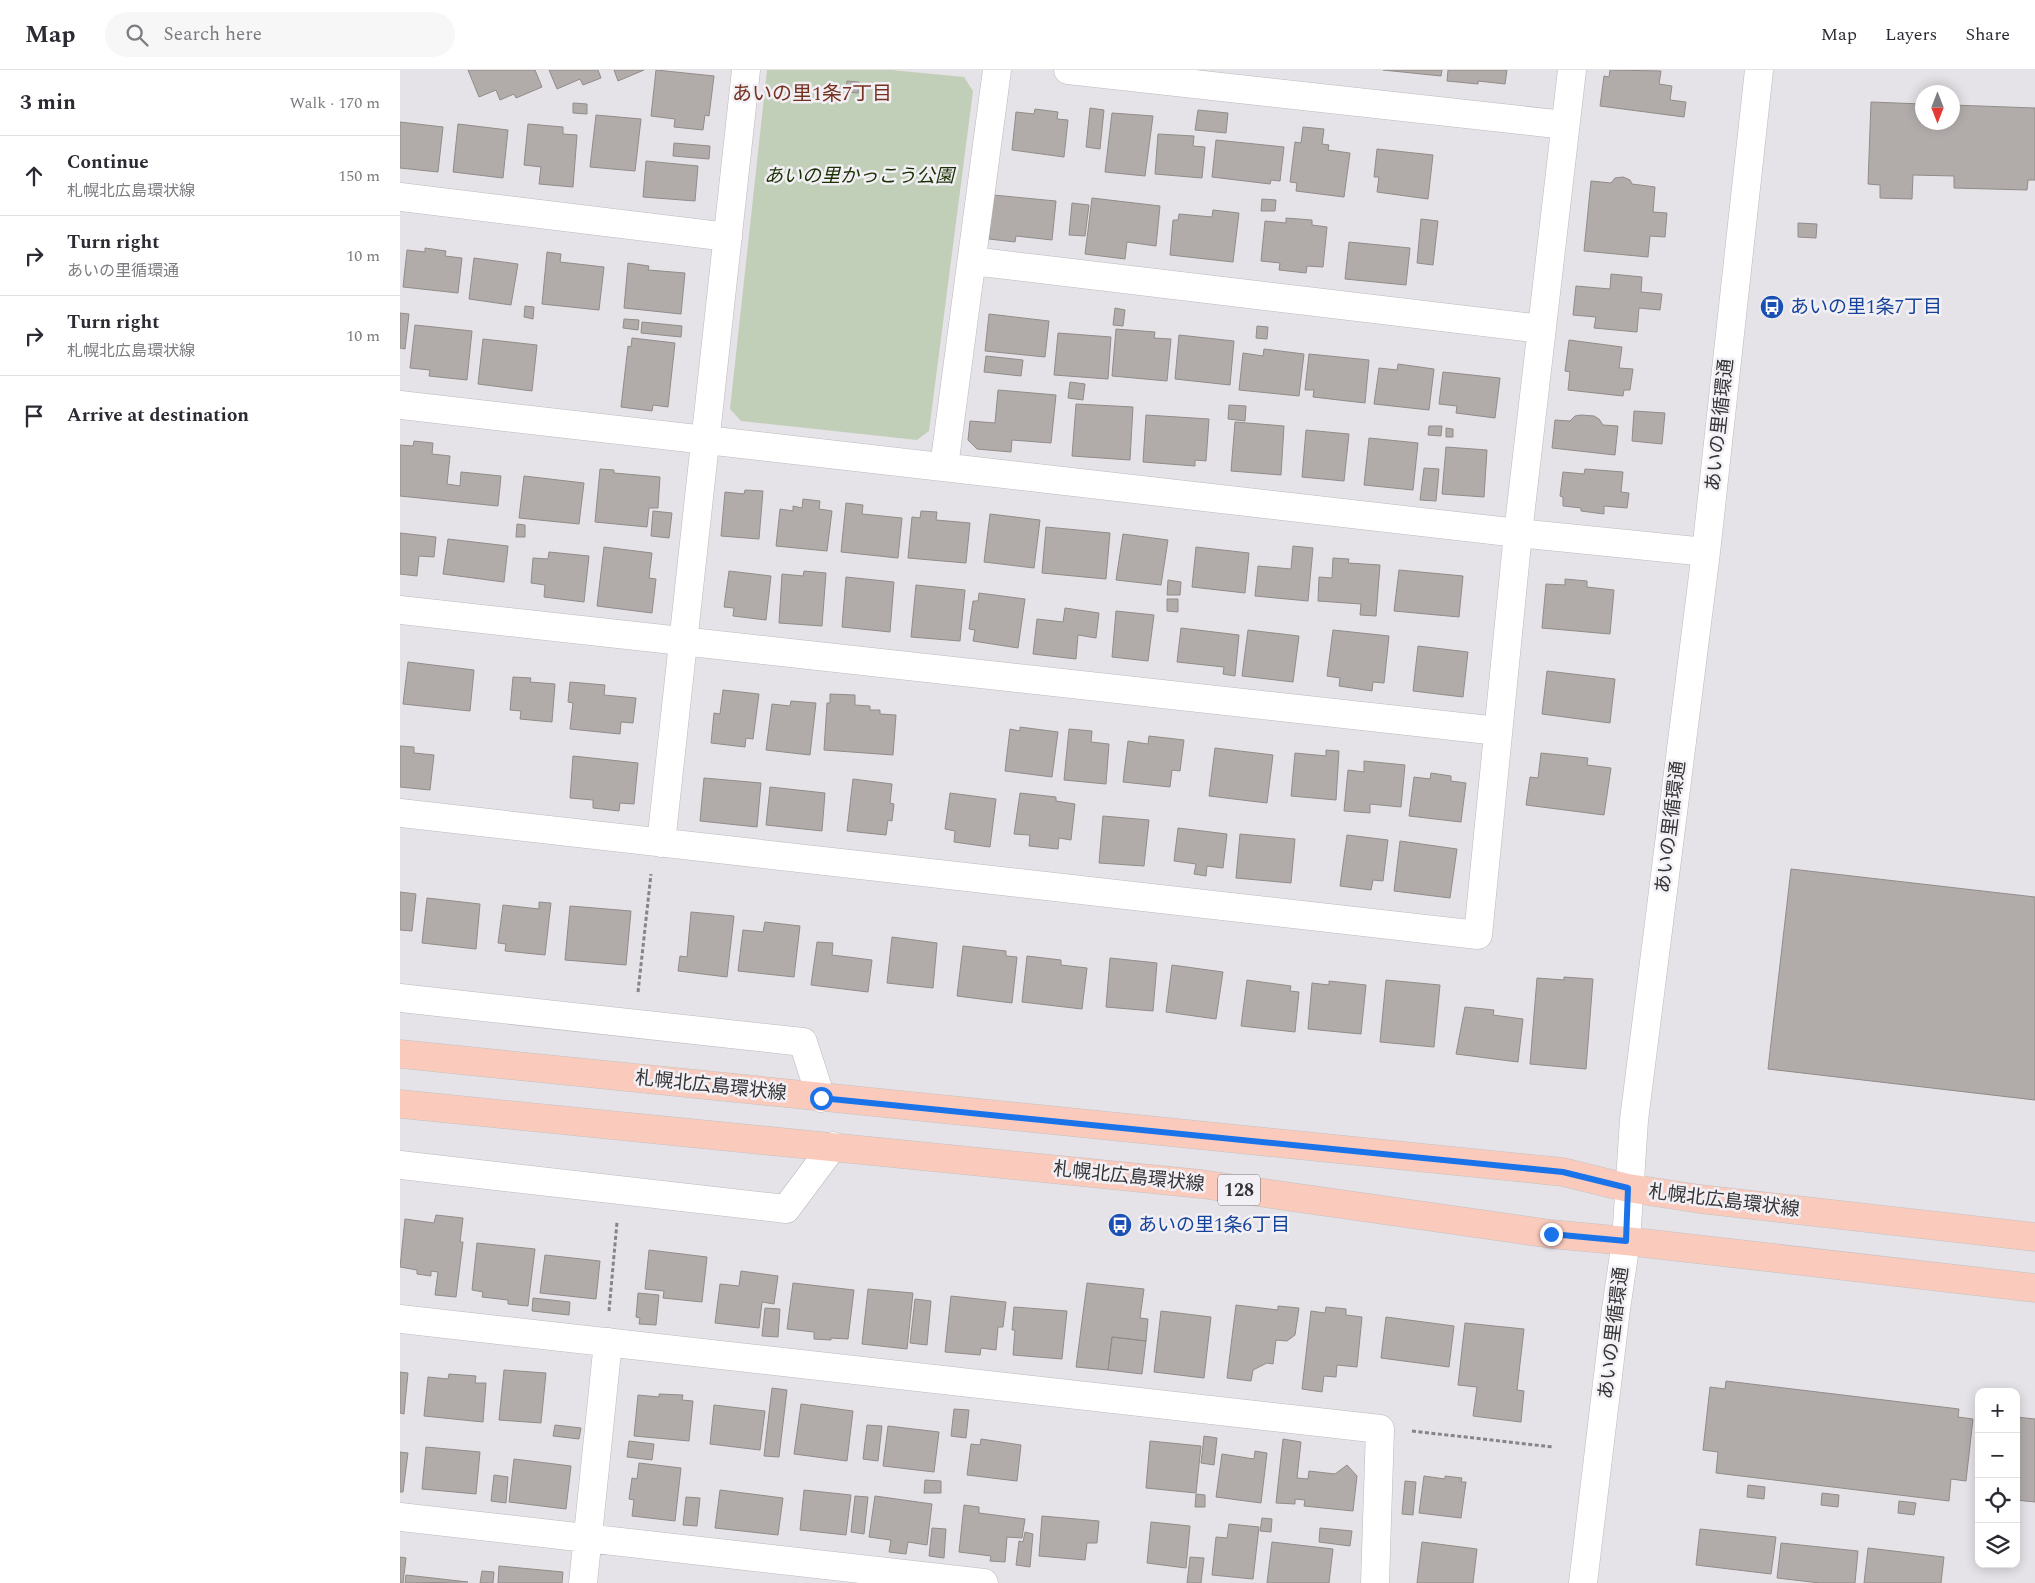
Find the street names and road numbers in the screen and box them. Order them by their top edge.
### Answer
street label: あいの里循環通 [1699,357,1741,493]
street label: あいの里循環通 [1649,759,1693,895]
street label: 札幌北広島環状線 [634,1064,788,1108]
street label: 札幌北広島環状線 [1052,1155,1206,1199]
road number: 128 [1218,1174,1260,1206]
street label: 札幌北広島環状線 [1647,1177,1801,1225]
street label: あいの里循環通 [1592,1265,1636,1401]

